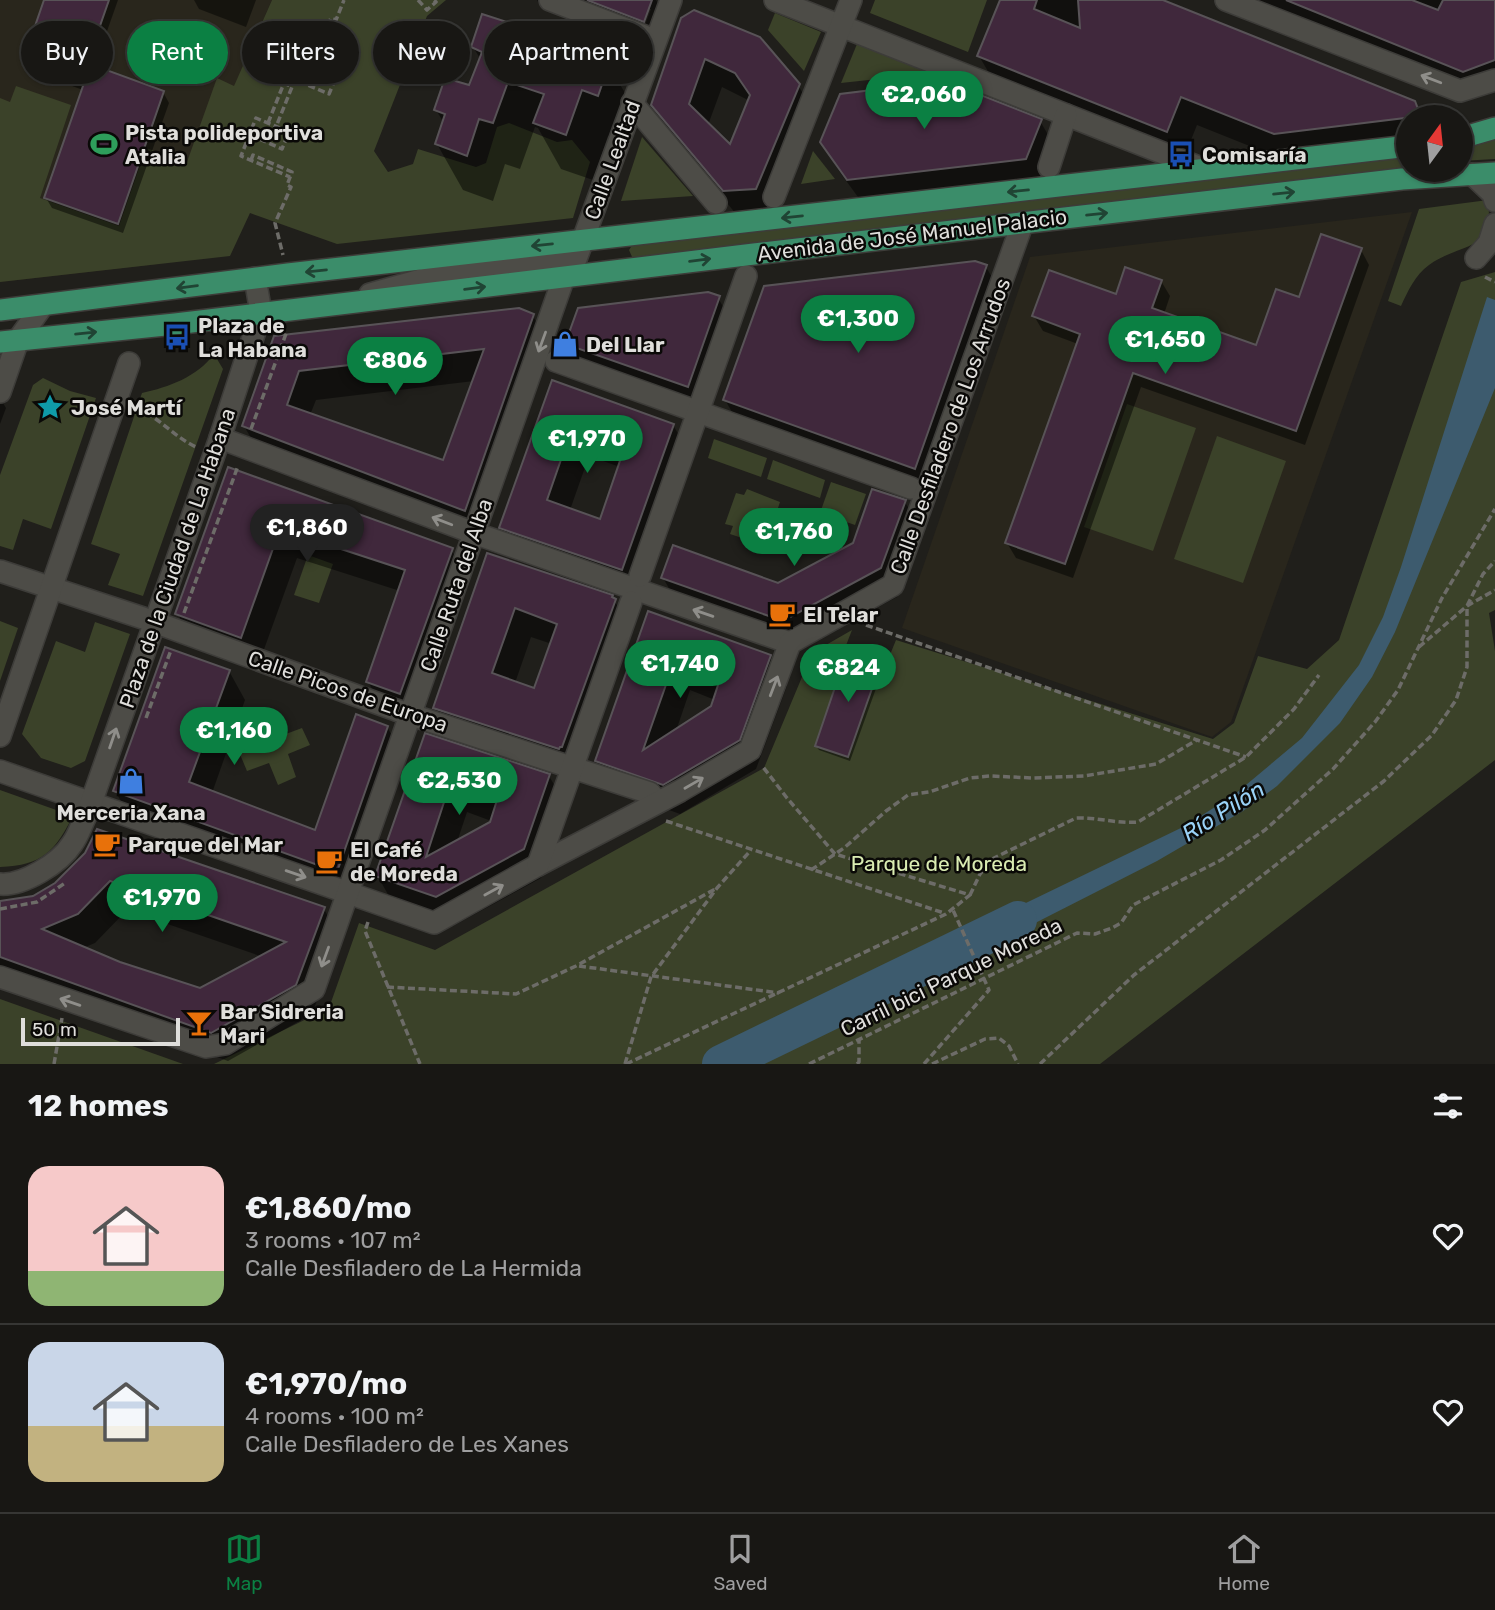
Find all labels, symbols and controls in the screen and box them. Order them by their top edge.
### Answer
chip: Buy [21,21,113,84]
chip: Rent [127,21,228,84]
chip: Filters [242,21,359,84]
chip: New [373,21,470,84]
chip: Apartment [484,21,653,84]
pin: €2,060 [867,72,981,131]
one-way arrow [1420,72,1442,85]
text: €2,060 [881,80,967,108]
street label: Calle Lealtad [579,97,645,223]
north arrow [1396,105,1474,182]
map controls [1396,105,1473,182]
place label: Pista polideportiva Atalia [125,120,323,169]
sports icon: Pista polideportiva Atalia [89,129,119,159]
bus stop icon: Comisaría [1166,139,1196,169]
place label: Comisaría [1202,142,1307,167]
one-way arrow [1007,185,1030,198]
one-way arrow [1272,186,1294,199]
street label: Avenida de José Manuel Palacio [756,204,1068,266]
one-way arrow [1085,207,1108,220]
one-way arrow [781,210,804,223]
one-way arrow [531,239,554,252]
one-way arrow [689,254,711,267]
one-way arrow [305,265,327,278]
street label: Calle Desfiladero de Los Arrudos [885,274,1015,578]
one-way arrow [176,280,199,293]
one-way arrow [463,281,485,294]
pin: €1,300 [801,296,915,355]
text: €1,300 [817,304,899,332]
place label: Plaza de La Habana [198,313,307,362]
pin: €1,650 [1108,316,1222,376]
bus stop icon: Plaza de La Habana [162,322,192,352]
text: €1,650 [1124,325,1206,353]
one-way arrow [74,327,97,340]
shop icon: Del Llar [550,329,580,359]
one-way arrow [535,330,547,352]
place label: Del Llar [586,332,665,357]
pin: €806 [354,338,436,397]
text: €806 [363,346,427,374]
place icon: José Martí [35,392,65,422]
place label: José Martí [71,395,184,420]
street label: Plaza de la Ciudad de La Habana [114,405,240,711]
pin: €1,970 [530,416,644,475]
text: €1,970 [548,424,626,452]
street label: Calle Ruta del Alba [415,495,497,675]
pin: €1,860 [250,504,364,564]
pin: €1,760 [737,508,851,568]
text: €1,860 [266,513,348,541]
one-way arrow [431,514,453,526]
text: €1,760 [755,517,833,545]
cafe icon: El Telar [767,599,797,629]
place label: El Telar [803,602,879,627]
one-way arrow [692,606,714,618]
pin: €1,740 [623,640,737,700]
pin: €824 [807,644,889,704]
street label: Calle Picos de Europa [245,645,451,737]
text: €1,740 [641,649,719,677]
text: €824 [816,653,880,681]
one-way arrow [769,676,781,698]
pin: €1,160 [177,708,291,767]
text: €1,160 [196,716,272,744]
one-way arrow [108,728,120,750]
pin: €2,530 [402,758,516,817]
shop icon: Merceria Xana [116,766,146,796]
text: €2,530 [416,766,502,794]
water label: Río Pilón [1176,775,1270,847]
one-way arrow [684,776,704,790]
place label: Merceria Xana [56,800,206,825]
cafe icon: Parque del Mar [92,829,122,859]
place label: Parque del Mar [128,832,283,857]
place label: El Café de Moreda [350,837,458,886]
cafe icon: El Café de Moreda [314,846,344,876]
park label: Parque de Moreda [851,851,1027,876]
one-way arrow [284,869,306,881]
pin: €1,970 [105,874,219,934]
text: €1,970 [123,883,201,911]
one-way arrow [483,883,503,897]
street label: Carril bici Parque Moreda [836,912,1066,1042]
one-way arrow [318,945,330,967]
one-way arrow [60,995,82,1007]
place label: Bar Sidreria Mari [220,999,344,1048]
bar icon: Bar Sidreria Mari [184,1008,214,1038]
scale bar [21,1015,180,1047]
text: 50 m [32,1018,77,1041]
icon: filters [1429,1087,1467,1125]
text: 12 homes [28,1088,169,1124]
text: €1,860/mo [245,1190,412,1226]
icon: home [84,1194,168,1278]
icon: heart [1429,1217,1467,1255]
text: 3 rooms · 107 m² [245,1226,421,1254]
text: Calle Desfiladero de La Hermida [245,1254,582,1282]
text: €1,970/mo [245,1366,407,1402]
icon: home [84,1370,168,1454]
icon: heart [1429,1393,1467,1431]
text: 4 rooms · 100 m² [245,1402,424,1430]
text: Calle Desfiladero de Les Xanes [245,1430,569,1458]
tab: Map [225,1530,263,1595]
tab: Saved [713,1530,768,1595]
tab: Home [1218,1530,1270,1595]

